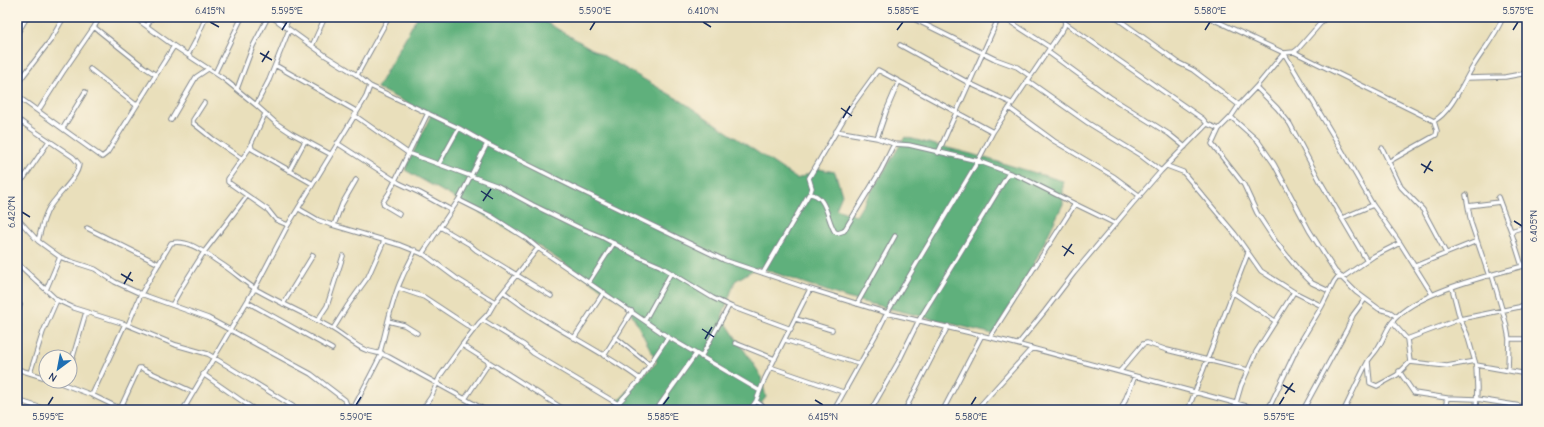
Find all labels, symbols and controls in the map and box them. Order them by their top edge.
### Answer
text: 6.415°N [195,5,225,17]
text: 5.595°E [271,5,303,17]
text: 5.590°E [579,5,611,17]
text: 6.410°N [688,5,718,17]
text: 5.585°E [887,5,919,17]
text: 5.580°E [1194,5,1226,17]
text: 5.575°E [1502,5,1534,17]
text: 6.420°N [6,196,18,228]
text: 6.405°N [1528,210,1540,242]
north arrow [38,349,78,389]
text: N [46,370,59,384]
text: 5.595°E [32,411,64,423]
text: 5.590°E [340,411,372,423]
text: 5.585°E [647,411,679,423]
text: 6.415°N [808,411,838,423]
text: 5.580°E [955,411,987,423]
text: 5.575°E [1263,411,1295,423]

